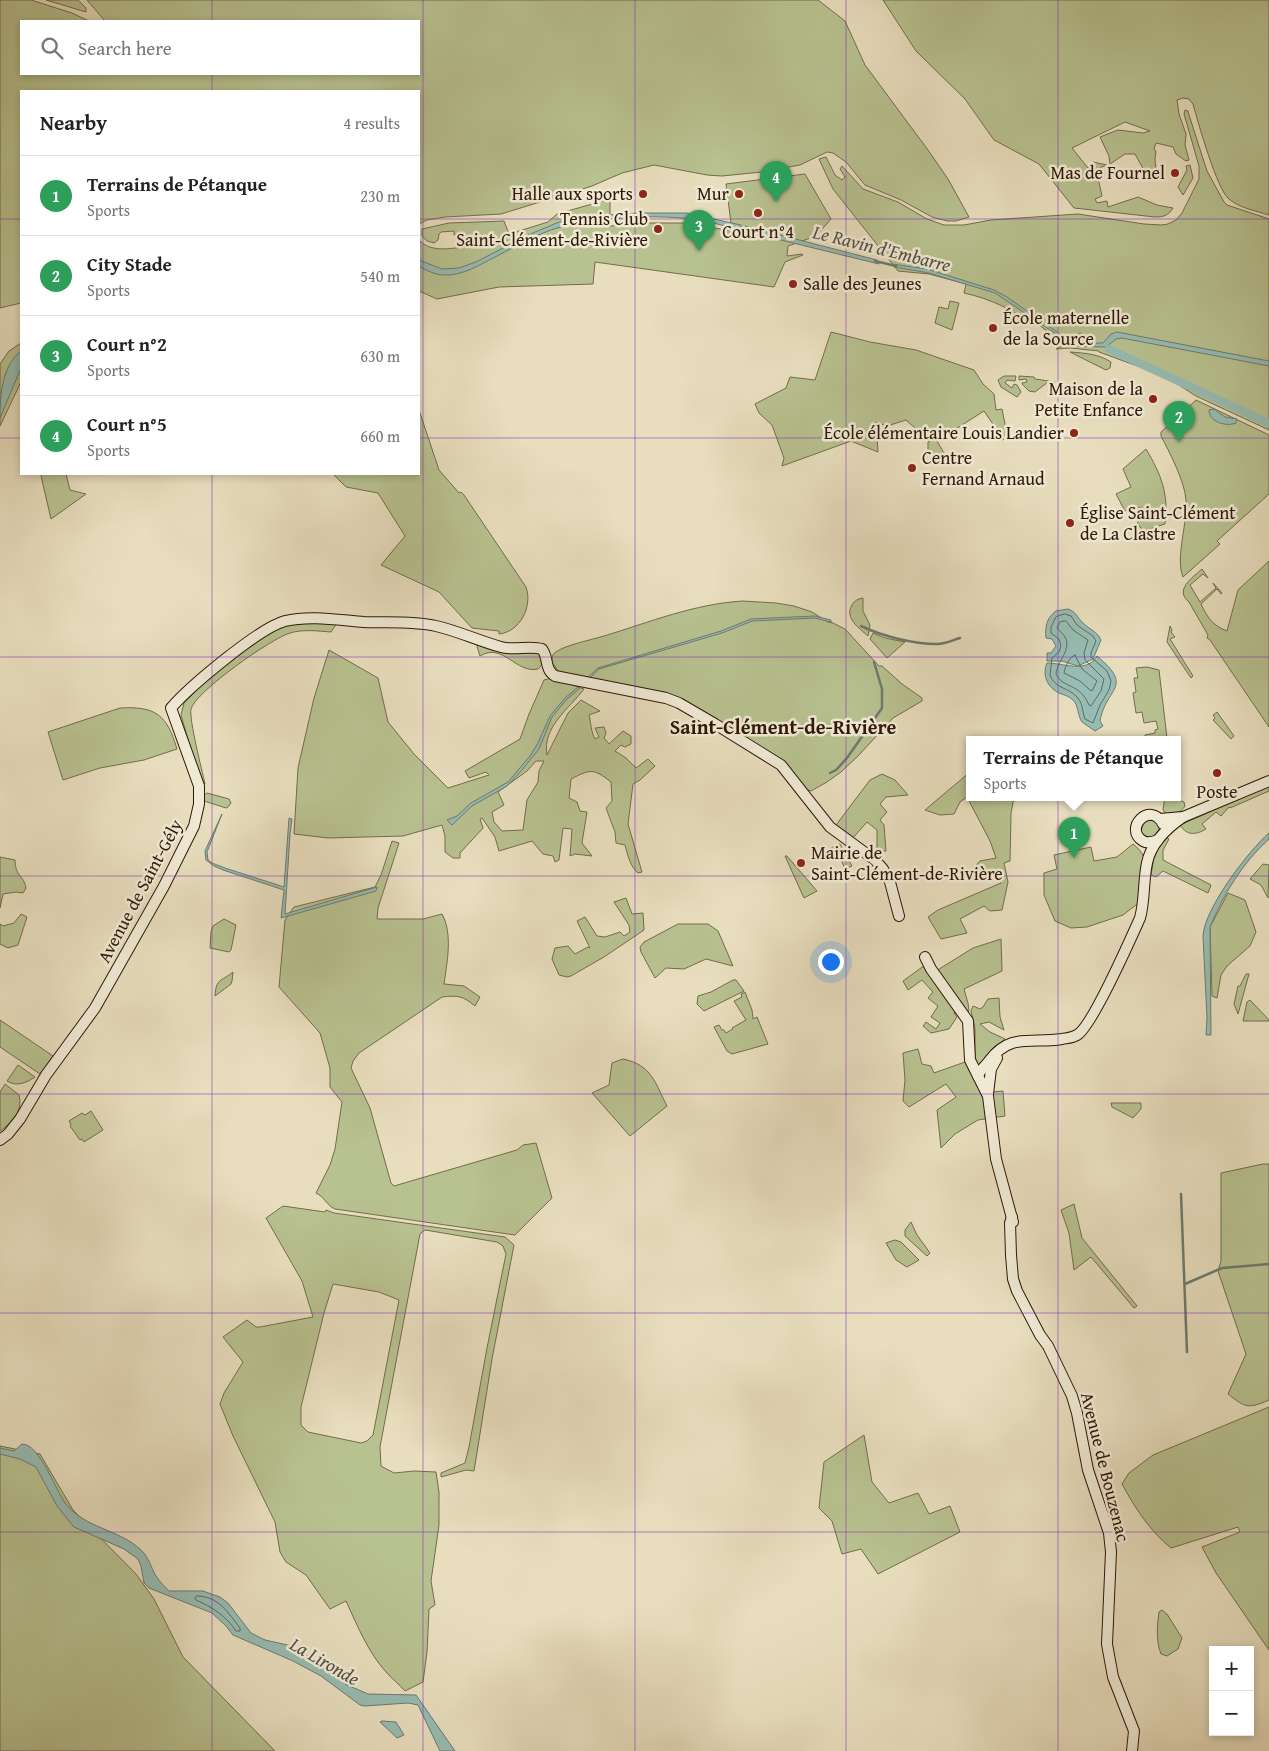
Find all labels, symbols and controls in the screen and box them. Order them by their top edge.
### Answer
search box [20,20,420,75]
icon: search [38,34,66,62]
text: Search here [78,34,172,62]
text: Nearby [40,107,107,138]
text: 4 results [343,111,400,135]
place label: Mas de Fournel [1051,159,1165,186]
pin: 4 [760,161,792,202]
marker: Mas de Fournel [1169,167,1181,179]
text: Terrains de Pétanque [87,170,267,198]
place label: Halle aux sports [512,180,633,207]
place label: Mur [697,180,730,207]
text: 1 [52,184,60,208]
text: 230 m [360,184,400,208]
marker: Halle aux sports [637,188,649,200]
marker: Mur [733,188,745,200]
text: Sports [87,198,130,222]
place label: Tennis Club Saint-Clément-de-Rivière [456,205,648,253]
marker: Court n°4 [752,207,764,219]
pin: 3 [683,210,715,251]
water label: Le Ravin d'Embarre [809,217,954,279]
place label: Court n°4 [722,218,794,245]
marker: Tennis Club Saint-Clément-de-Rivière [652,223,664,235]
text: City Stade [87,250,172,278]
text: 2 [52,264,60,288]
text: 540 m [360,264,400,288]
place label: Salle des Jeunes [803,270,922,297]
text: Sports [87,278,130,302]
marker: Salle des Jeunes [787,278,799,290]
place label: École maternelle de la Source [1003,304,1129,352]
marker: École maternelle de la Source [987,322,999,334]
text: Court n°2 [87,330,167,358]
text: 3 [52,344,60,368]
text: 630 m [360,344,400,368]
text: Sports [87,358,130,382]
place label: Maison de la Petite Enfance [1035,375,1143,423]
marker: Maison de la Petite Enfance [1147,393,1159,405]
pin: 2 [1163,401,1195,442]
text: Court n°5 [87,410,167,438]
place label: École élémentaire Louis Landier [824,419,1065,446]
text: 4 [52,424,60,448]
text: 660 m [360,424,400,448]
marker: École élémentaire Louis Landier [1068,427,1080,439]
text: Sports [87,438,130,462]
place label: Centre Fernand Arnaud [922,444,1045,492]
marker: Centre Fernand Arnaud [906,462,918,474]
place label: Église Saint-Clément de La Clastre [1080,499,1236,547]
marker: Église Saint-Clément de La Clastre [1064,517,1076,529]
district label: Saint-Clément-de-Rivière [670,712,896,741]
popup [966,736,1181,801]
text: Terrains de Pétanque [983,743,1164,771]
marker: Poste [1211,767,1223,779]
text: Sports [983,771,1027,795]
place label: Poste [1197,778,1237,805]
street label: Avenue de Saint-Gély [90,814,189,967]
pin: 1 [1058,817,1090,858]
place label: Mairie de Saint-Clément-de-Rivière [811,839,1003,887]
marker: Mairie de Saint-Clément-de-Rivière [795,857,807,869]
your location [818,949,844,975]
street label: Avenue de Bouzenac [1074,1389,1137,1545]
water label: La Lironde [284,1629,365,1692]
map controls [1209,1646,1254,1736]
button: + [1209,1646,1254,1691]
button: − [1209,1691,1254,1736]

